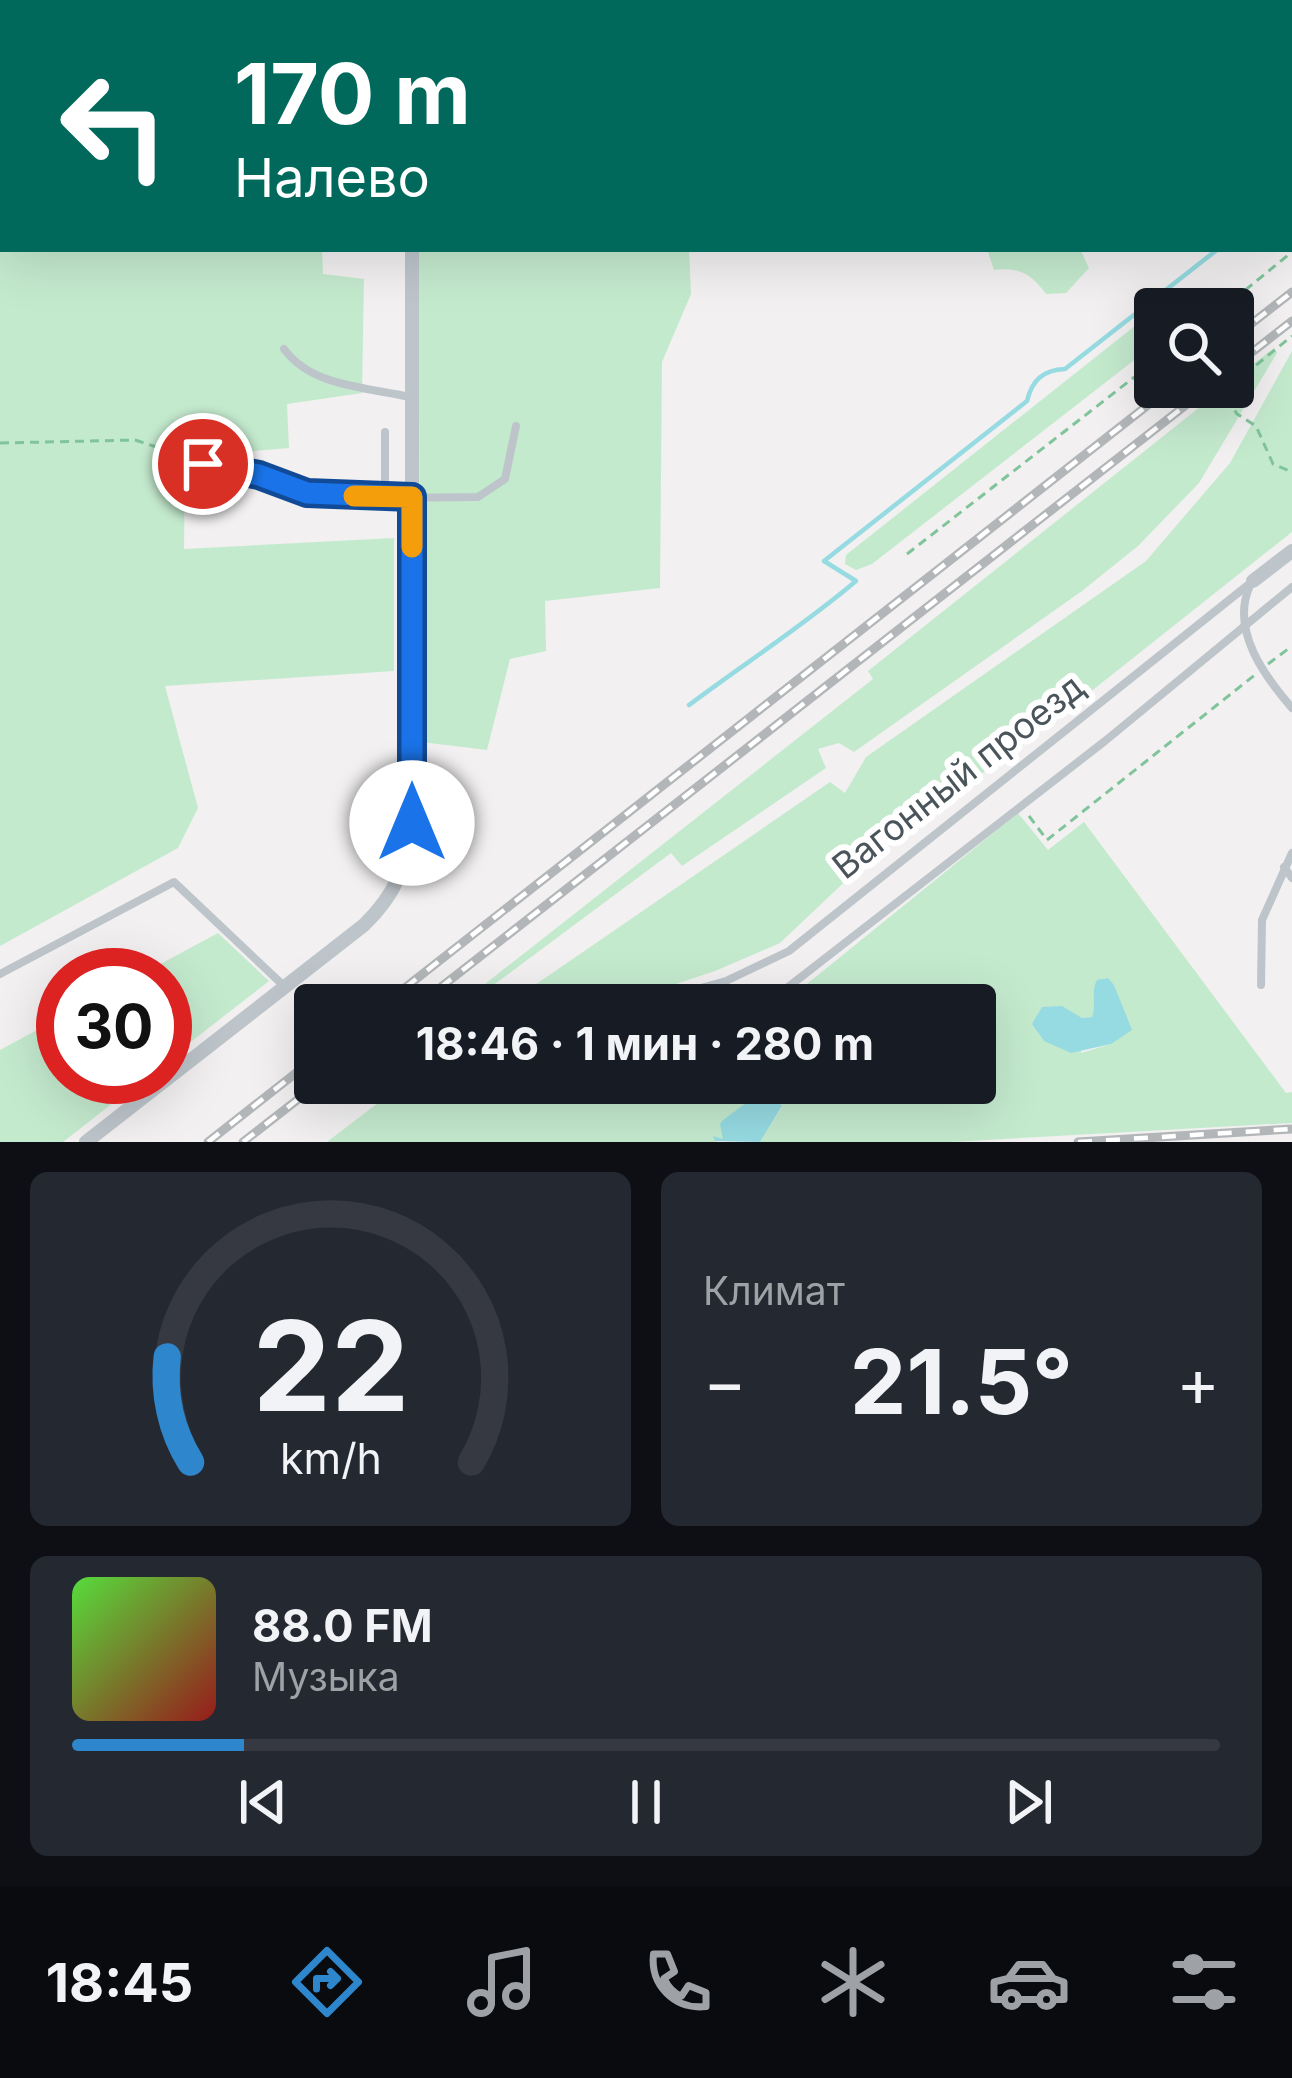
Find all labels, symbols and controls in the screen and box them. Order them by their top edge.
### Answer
text: 170 m [234,43,471,144]
icon: left [36,48,192,204]
text: Налево [234,145,430,210]
map controls [1134,288,1254,408]
button: search [1134,288,1254,408]
pin [152,413,254,515]
icon: arrive [170,431,236,497]
street label: Вагонный проезд [823,664,1093,888]
position arrow [349,760,475,886]
speed limit sign: 30 [36,948,192,1104]
text: 18:46 · 1 мин · 280 m [416,1016,874,1071]
text: Климат [703,1267,845,1314]
text: 22 [252,1290,409,1441]
text: 21.5° [850,1327,1073,1436]
text: − [703,1342,747,1422]
text: + [1176,1342,1220,1422]
text: km/h [280,1432,381,1484]
text: 88.0 FM [252,1598,433,1653]
text: Музыка [252,1653,400,1700]
icon: previous [230,1769,296,1835]
icon: pause [613,1769,679,1835]
icon: next [996,1769,1062,1835]
icon: directions [285,1940,369,2024]
icon: music [460,1940,544,2024]
icon: phone [636,1940,720,2024]
icon: climate [811,1940,895,2024]
icon: car [987,1940,1071,2024]
icon: filters [1162,1940,1246,2024]
text: 18:45 [46,1950,193,2015]

